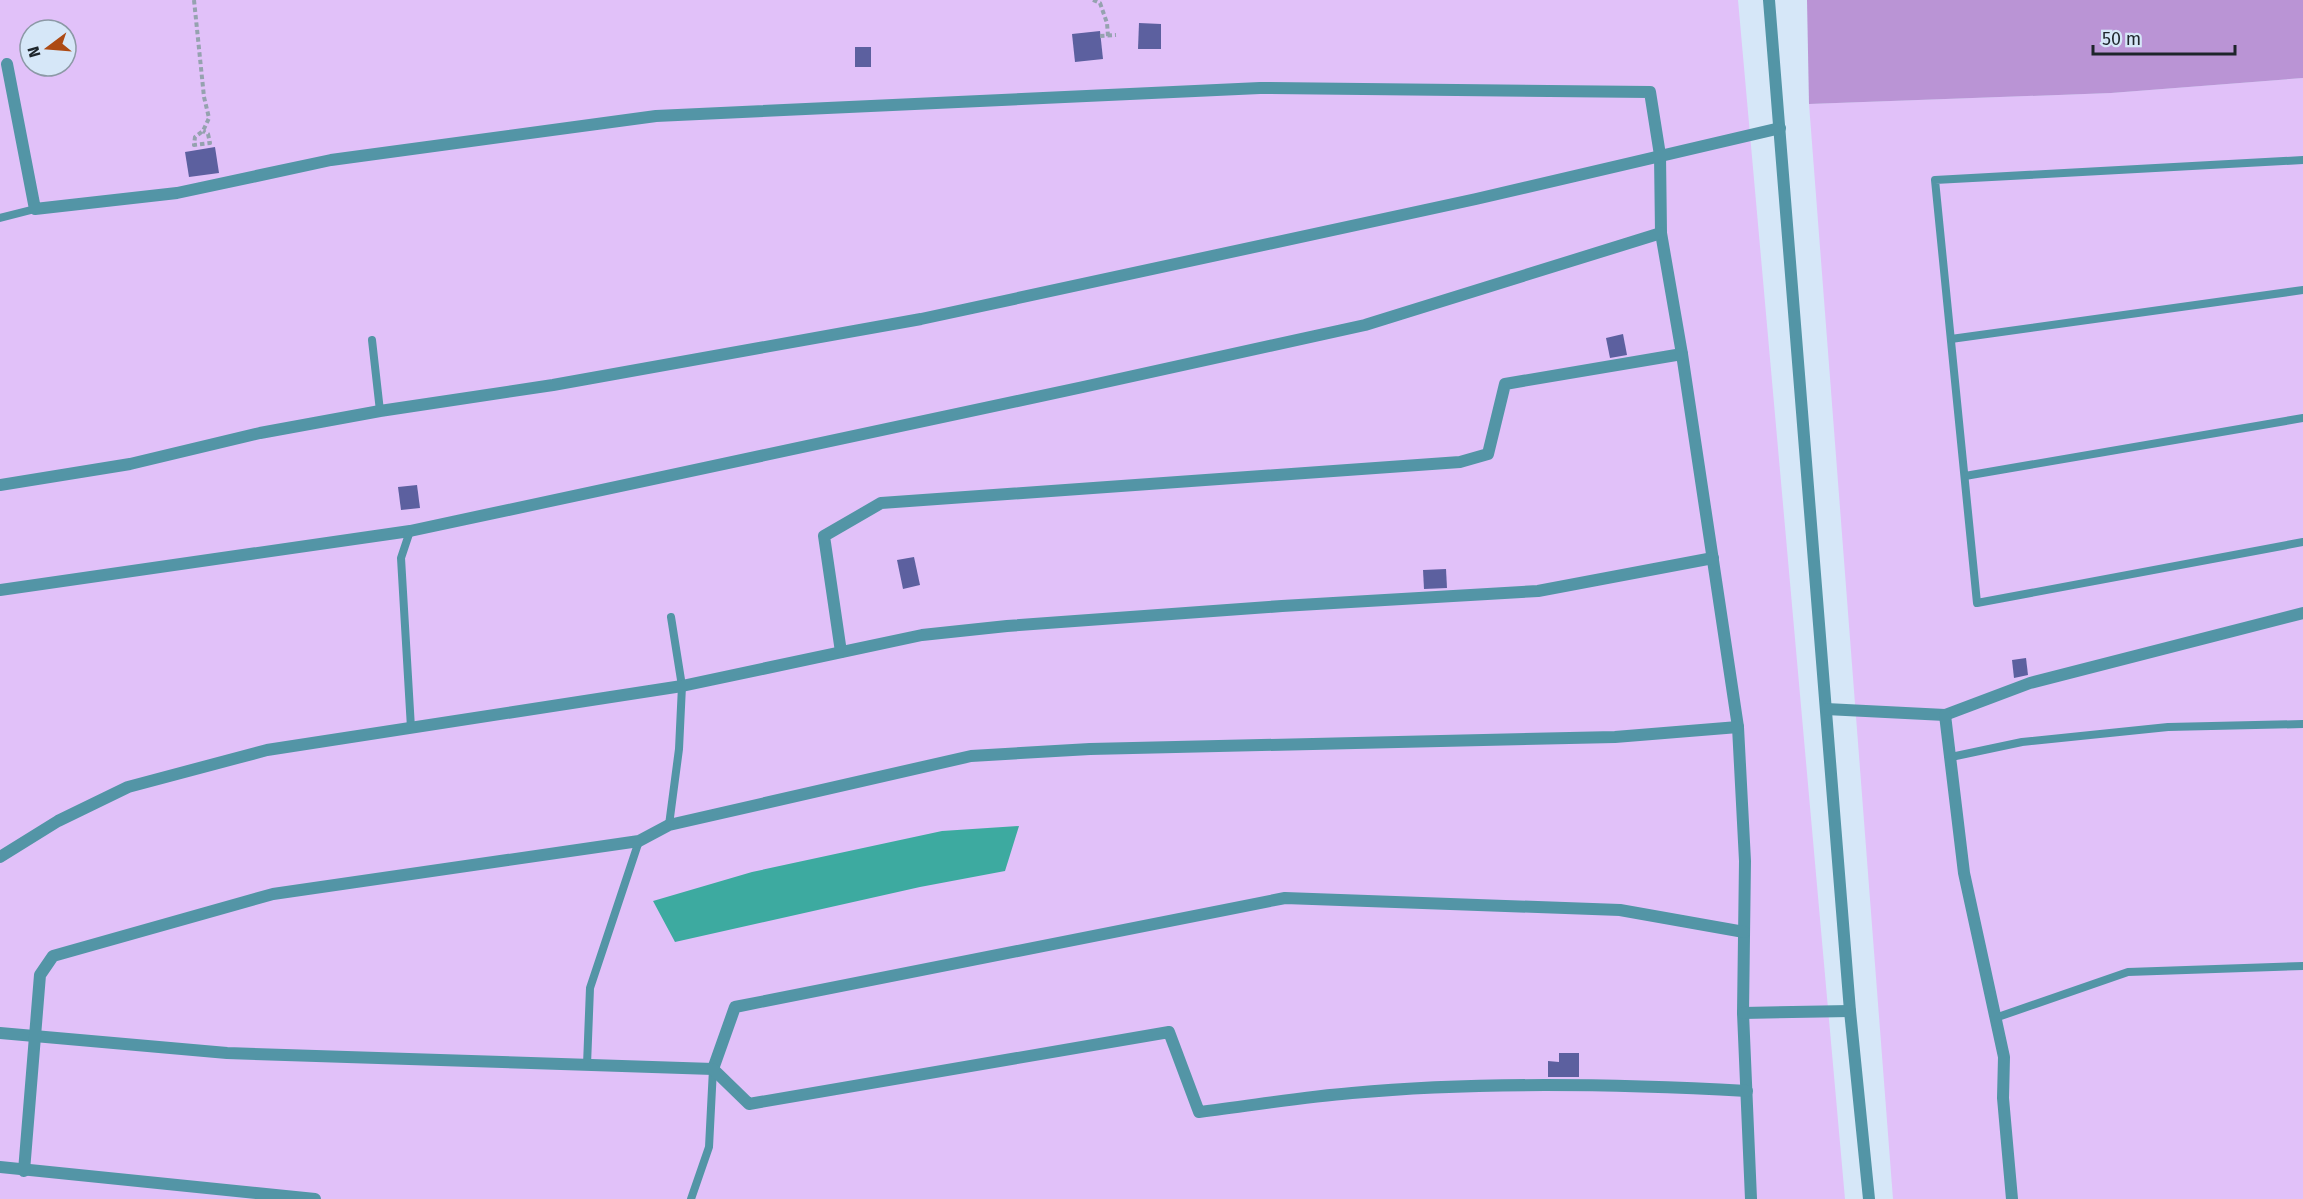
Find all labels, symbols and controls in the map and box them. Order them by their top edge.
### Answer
north arrow [18,18,78,78]
scale bar [2093,18,2236,56]
text: 50 m [2102,28,2141,50]
text: N [23,44,45,60]

